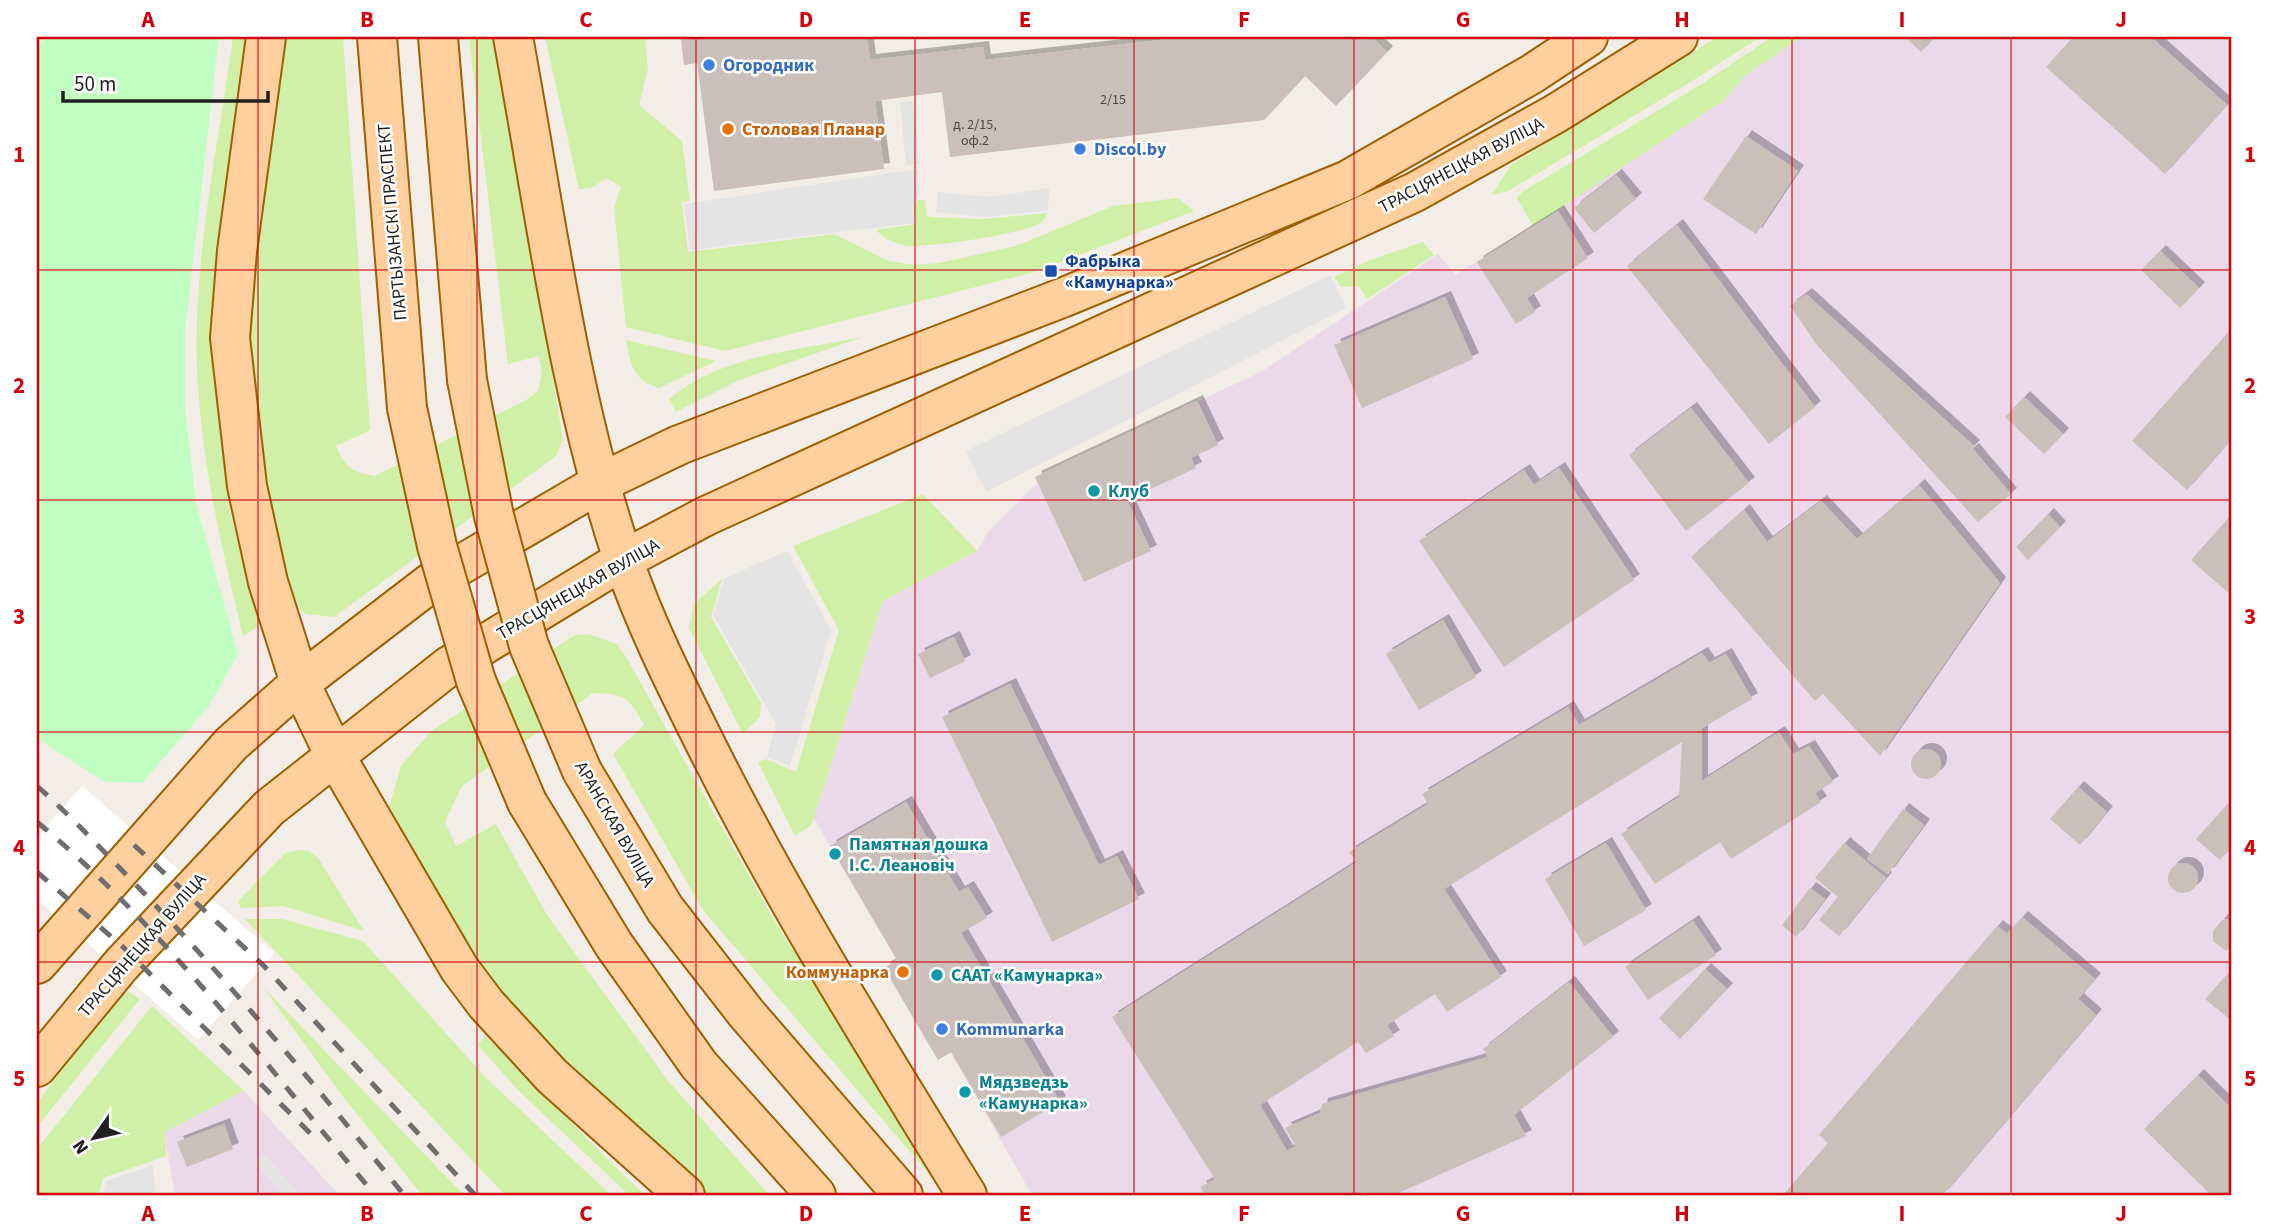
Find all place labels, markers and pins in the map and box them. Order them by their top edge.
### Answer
place label: Огородник [723,53,814,78]
marker: Огородник [701,57,717,73]
place label: Столовая Планар [742,117,885,142]
marker: Столовая Планар [720,121,736,137]
place label: Discol.by [1094,137,1167,162]
marker: Discol.by [1072,141,1088,157]
place label: Фабрыка «Камунарка» [1065,249,1174,295]
marker: Фабрыка «Камунарка» [1043,263,1059,279]
place label: Клуб [1108,479,1149,504]
marker: Клуб [1086,483,1102,499]
place label: Памятная дошка І.С. Леановіч [849,832,988,878]
marker: Памятная дошка І.С. Леановіч [827,846,843,862]
place label: Коммунарка [786,960,889,985]
place label: СААТ «Камунарка» [951,963,1103,988]
marker: Коммунарка [895,964,911,980]
marker: СААТ «Камунарка» [929,967,945,983]
place label: Kommunarka [956,1017,1064,1042]
marker: Kommunarka [934,1021,950,1037]
place label: Мядзведзь «Камунарка» [979,1070,1088,1116]
marker: Мядзведзь «Камунарка» [957,1084,973,1100]

